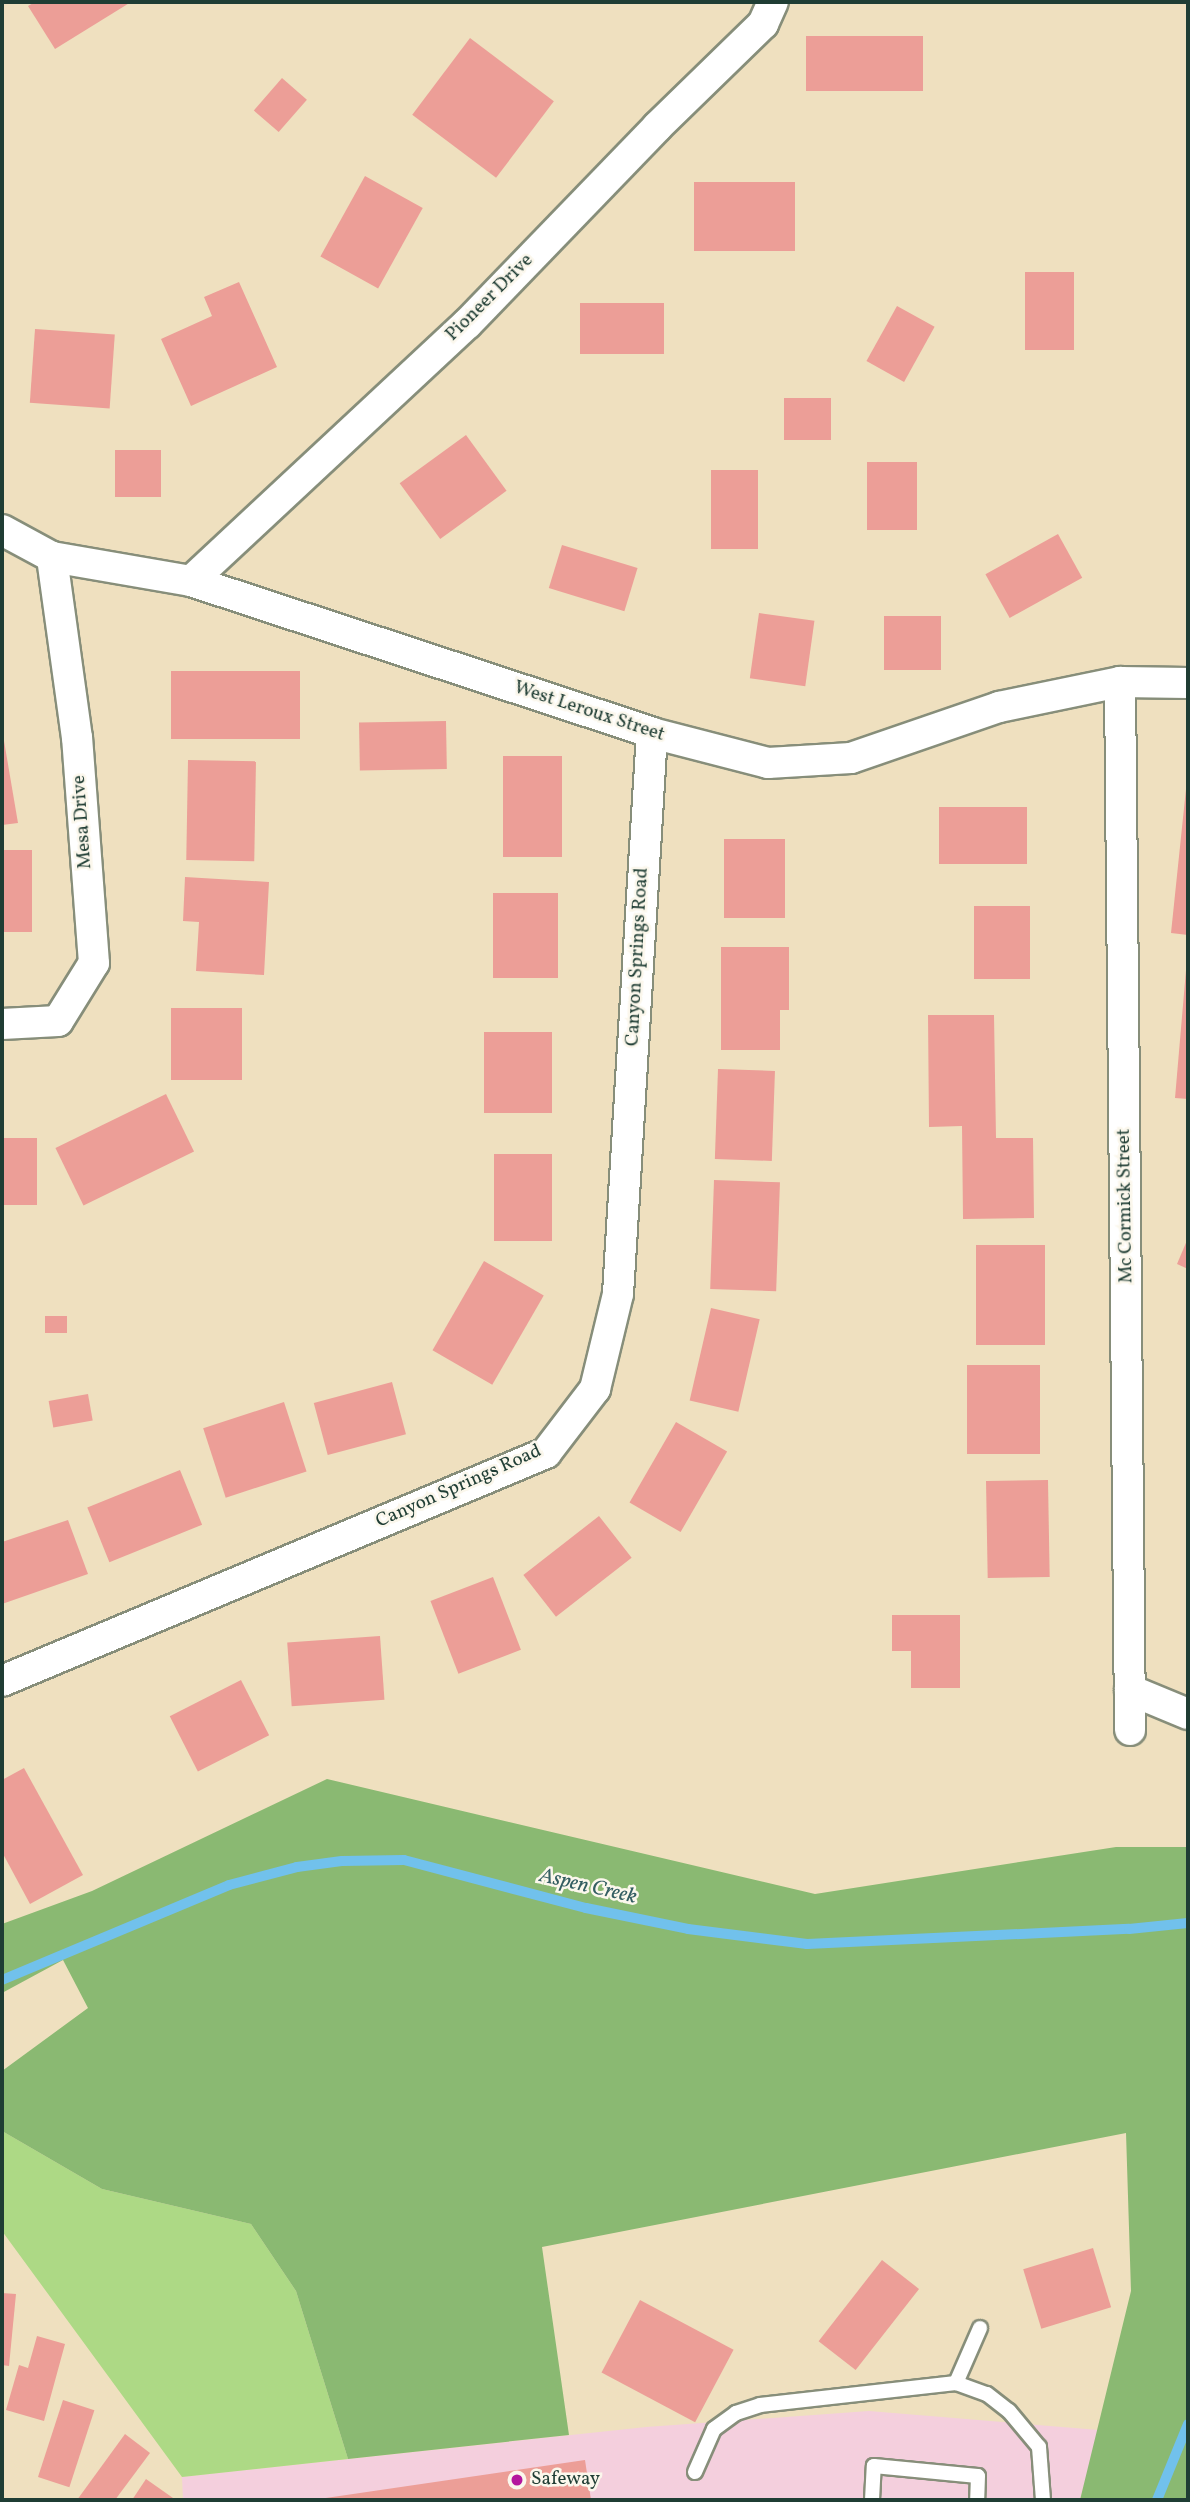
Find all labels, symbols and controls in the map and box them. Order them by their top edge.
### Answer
street label: Pioneer Drive [441,249,539,347]
street label: West Leroux Street [511,677,667,747]
street label: Mesa Drive [68,774,98,870]
street label: Canyon Springs Road [622,867,654,1047]
street label: Mc Cormick Street [1113,1129,1139,1283]
street label: Canyon Springs Road [373,1440,545,1534]
water label: Aspen Creek [537,1864,639,1910]
place label: Safeway [531,2469,600,2491]
marker: Safeway [509,2472,525,2488]

